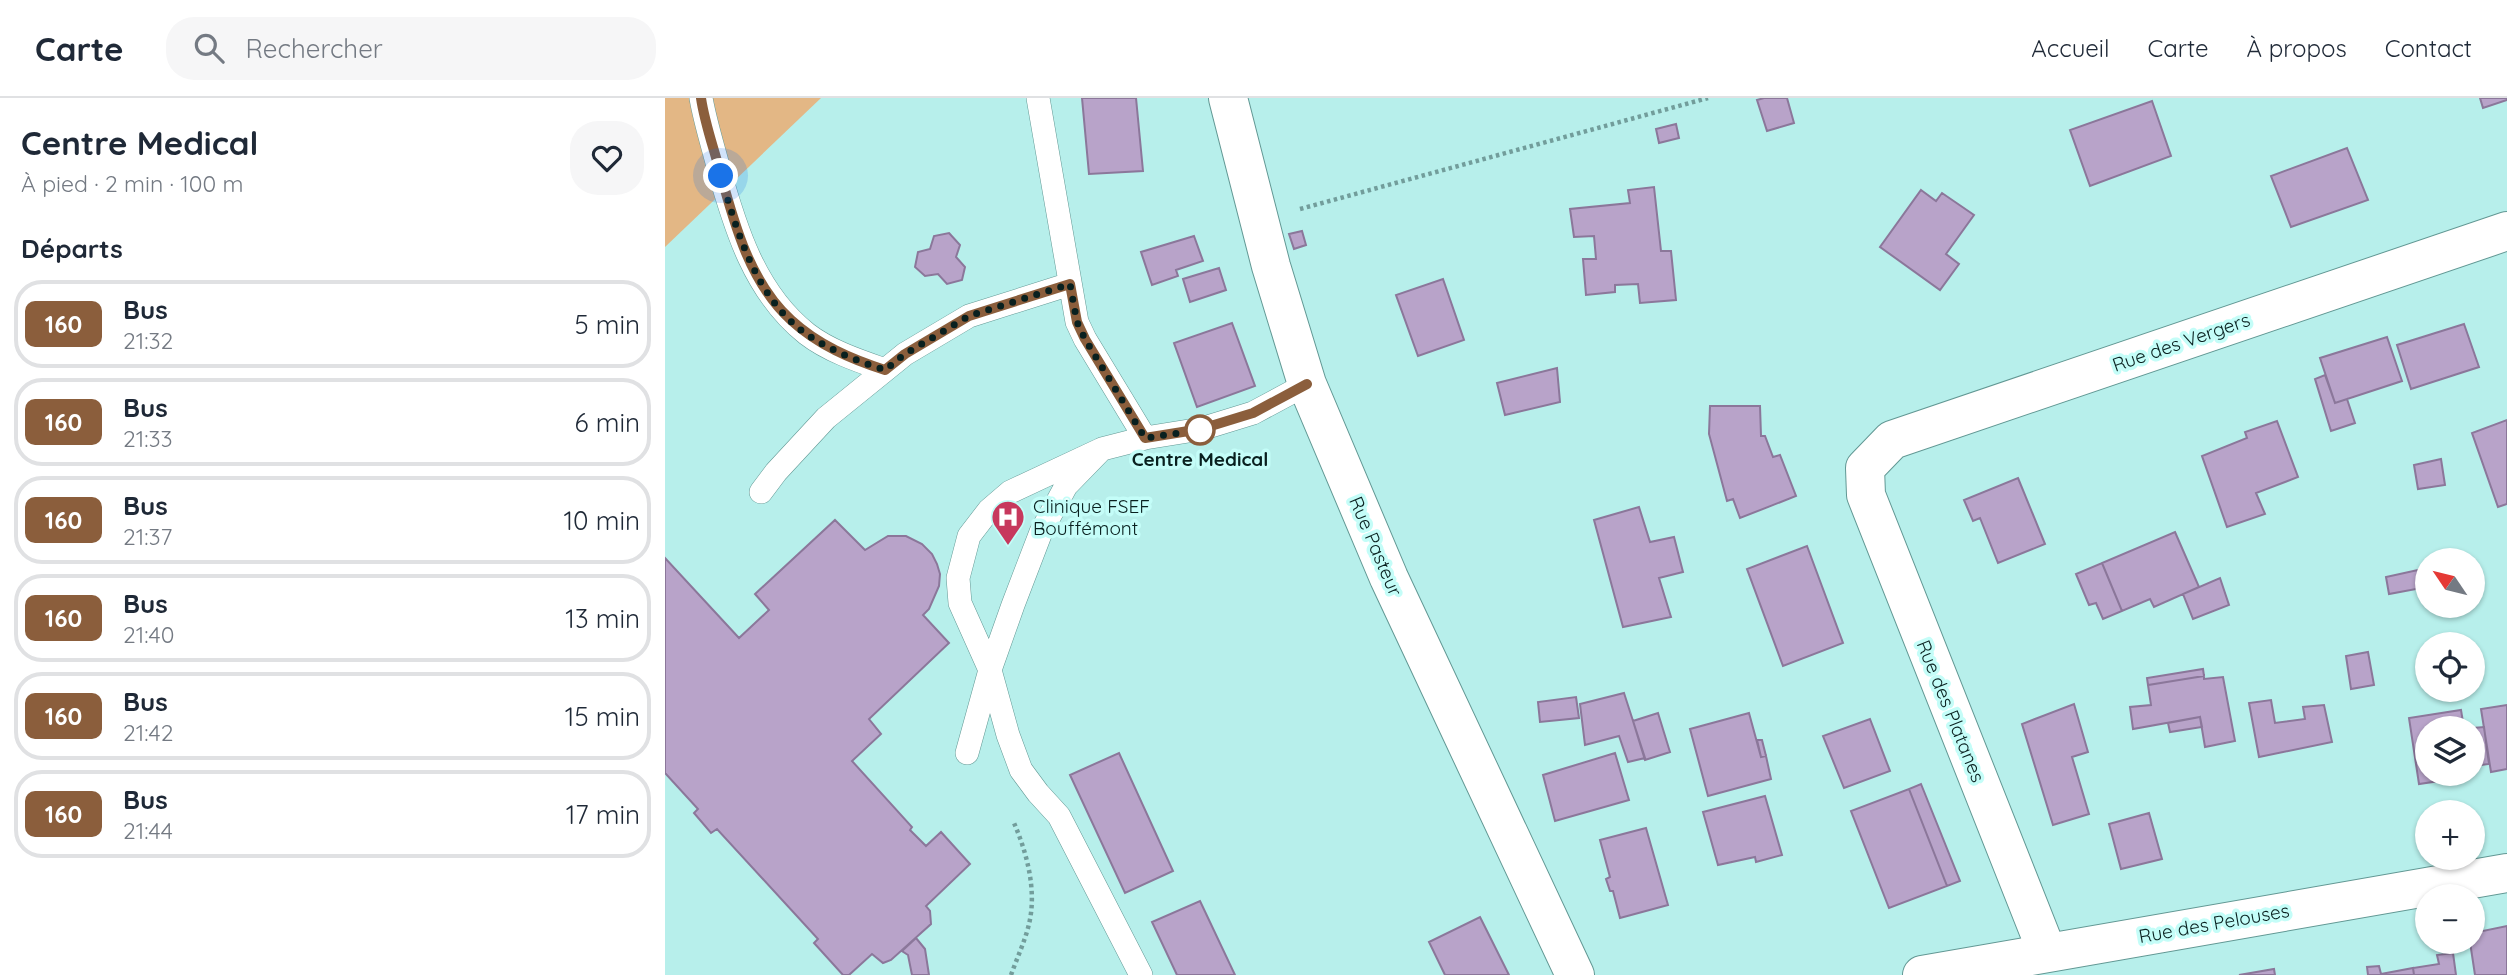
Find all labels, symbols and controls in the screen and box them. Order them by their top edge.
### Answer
search box [166,17,656,80]
text: Carte [35,28,124,69]
icon: search [190,29,228,67]
text: Rechercher [246,32,383,65]
text: Accueil [2031,33,2110,63]
text: Carte [2148,33,2209,63]
text: À propos [2247,33,2347,63]
text: Contact [2385,33,2472,63]
button: heart [570,121,644,195]
text: Centre Medical [21,122,258,163]
your location [703,158,738,193]
text: À pied · 2 min · 100 m [21,169,243,198]
text: Départs [21,232,123,265]
text: Bus [123,293,168,326]
street label: Rue des Vergers [2109,307,2253,377]
text: 5 min [574,308,640,341]
text: 160 [45,309,82,339]
text: 21:32 [123,326,173,355]
text: Bus [123,391,168,424]
text: 6 min [575,406,640,439]
text: 160 [45,407,82,437]
marker: Centre Medical [1185,415,1215,445]
text: 21:33 [123,424,173,453]
place label: Centre Medical [1132,447,1268,471]
text: Bus [123,489,168,522]
street label: Rue Pasteur [1344,492,1408,600]
place label: Clinique FSEF Bouffémont [1033,494,1150,540]
hospital icon: Clinique FSEF Bouffémont [989,498,1027,547]
text: 10 min [564,504,640,537]
text: 160 [45,505,82,535]
text: 21:37 [123,522,172,551]
north arrow [2415,548,2485,618]
map controls [2415,548,2485,954]
text: Bus [123,587,168,620]
text: 13 min [565,602,640,635]
text: 160 [45,603,82,633]
text: 21:40 [123,620,174,649]
button: locate [2415,632,2485,702]
street label: Rue des Platanes [1912,636,1991,786]
text: Bus [123,685,168,718]
text: 15 min [565,700,640,733]
text: 160 [45,701,82,731]
button: layers [2415,716,2485,786]
text: 21:42 [123,718,173,747]
text: Bus [123,783,168,816]
text: 17 min [566,798,640,831]
text: 160 [45,799,82,829]
button: + [2415,800,2485,870]
text: 21:44 [123,816,173,845]
button: − [2415,884,2485,954]
street label: Rue des Pelouses [2137,898,2291,948]

